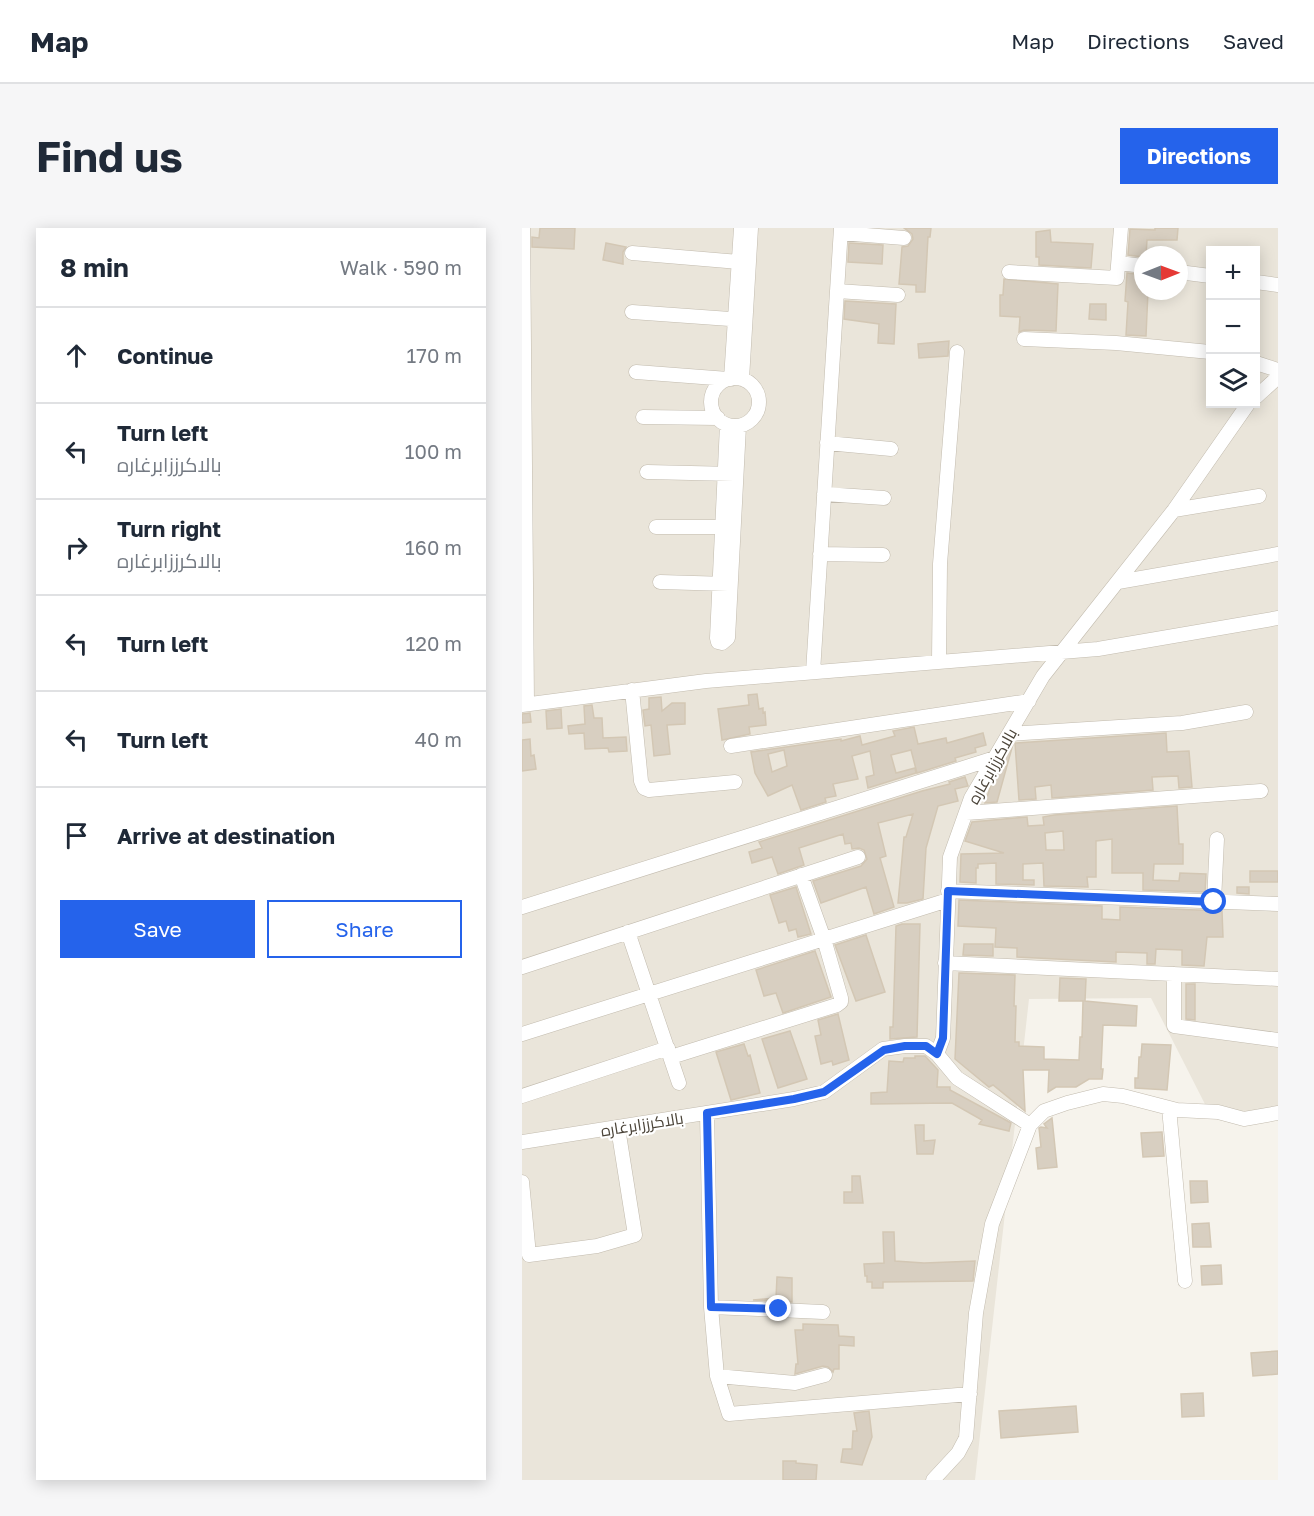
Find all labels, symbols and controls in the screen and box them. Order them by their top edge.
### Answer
text: Map [30,25,88,58]
text: Map [1011,28,1054,54]
text: Directions [1087,28,1190,54]
text: Saved [1223,28,1284,54]
button: Directions [1120,128,1278,184]
text: Find us [36,131,183,181]
north arrow [1134,246,1188,300]
map controls [1206,246,1260,408]
button: + [1206,246,1260,300]
text: 8 min [60,252,129,283]
text: Walk · 590 m [340,255,462,279]
button: − [1206,300,1260,354]
icon: ahead [60,339,93,372]
text: Continue [117,342,213,369]
text: 170 m [407,343,462,367]
button: layers [1206,354,1260,408]
text: Turn left [117,419,208,446]
icon: left [60,435,93,468]
text: 100 m [405,439,462,463]
text: بالاکرززابرغاره [117,452,222,476]
text: Turn right [117,515,221,542]
icon: right [60,531,93,564]
text: 160 m [405,535,462,559]
text: بالاکرززابرغاره [117,548,222,572]
icon: left [60,627,93,660]
text: Turn left [117,630,208,657]
text: 120 m [406,631,462,655]
icon: left [60,723,93,756]
street label: بالاکرززابرغاره [963,725,1021,807]
text: Turn left [117,726,208,753]
text: 40 m [415,727,462,751]
icon: arrive [60,819,93,852]
text: Arrive at destination [117,822,335,849]
route start [1200,888,1226,914]
button: Save [60,900,255,958]
button: Share [267,900,462,958]
street label: بالاکرززابرغاره [599,1108,685,1140]
route end [765,1295,791,1321]

